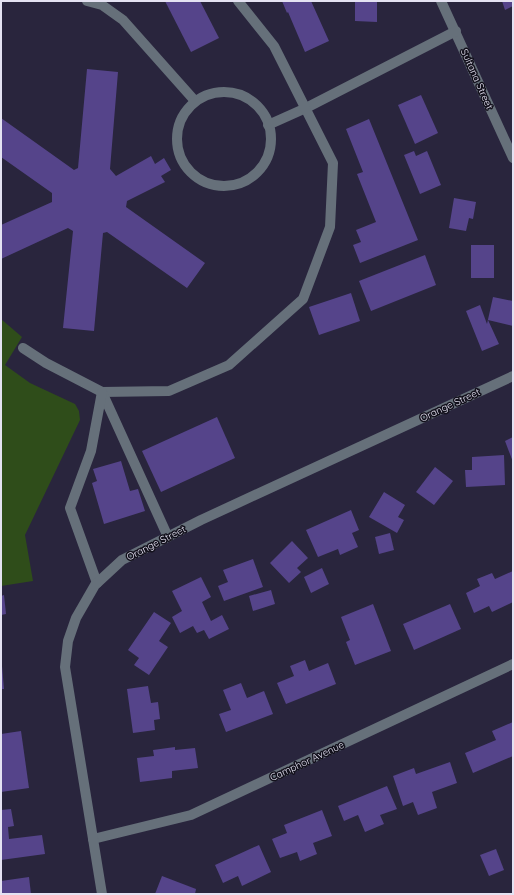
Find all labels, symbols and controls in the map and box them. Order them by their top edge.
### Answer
street label: Sultana Street [458,47,496,112]
street label: Orange Street [418,385,483,425]
street label: Orange Street [124,522,188,564]
street label: Camphor Avenue [268,738,346,784]

